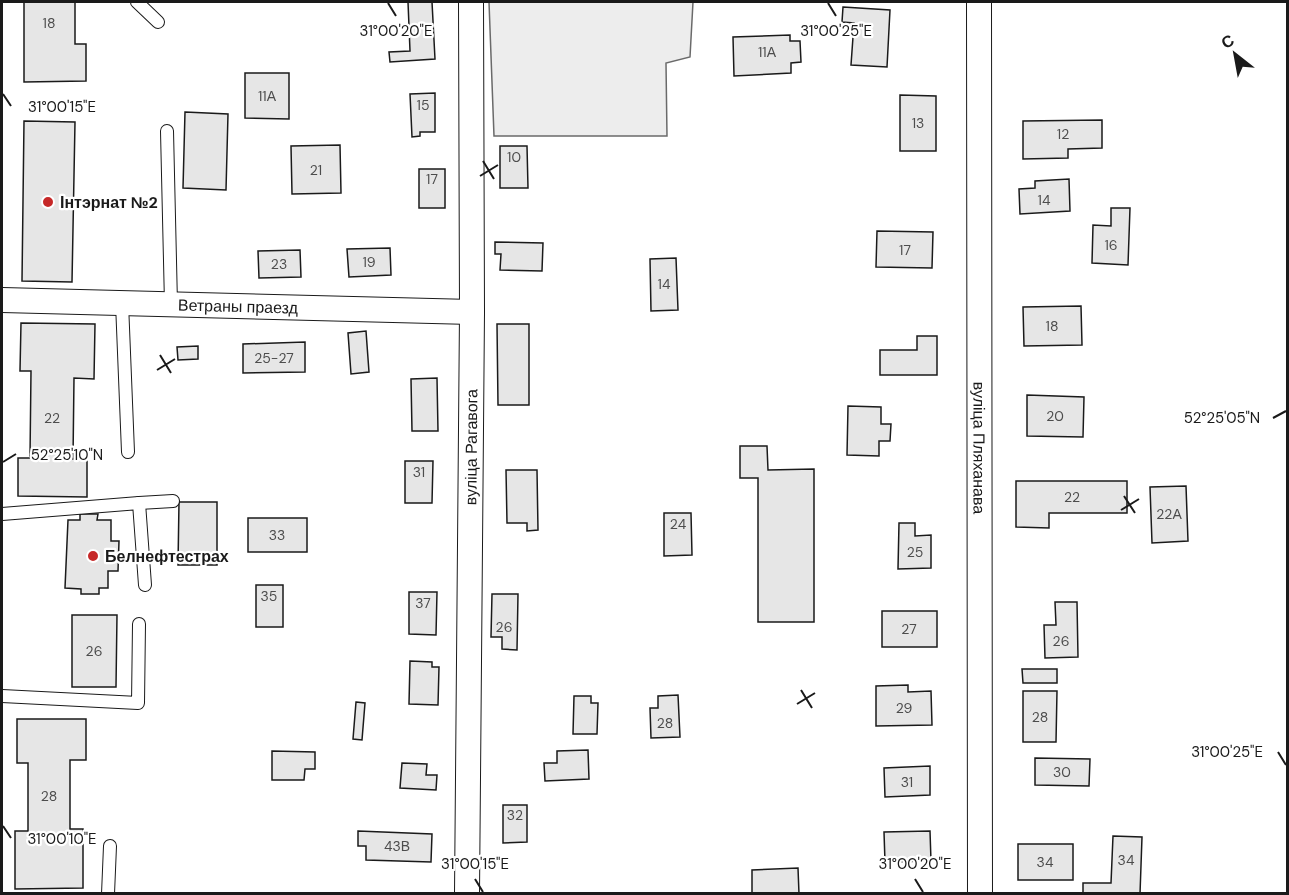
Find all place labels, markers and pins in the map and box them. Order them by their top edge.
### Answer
place label: Інтэрнат №2 [60,192,158,213]
marker: Інтэрнат №2 [41,195,55,209]
place label: Белнефтестрах [105,546,229,567]
marker: Белнефтестрах [86,549,100,563]

